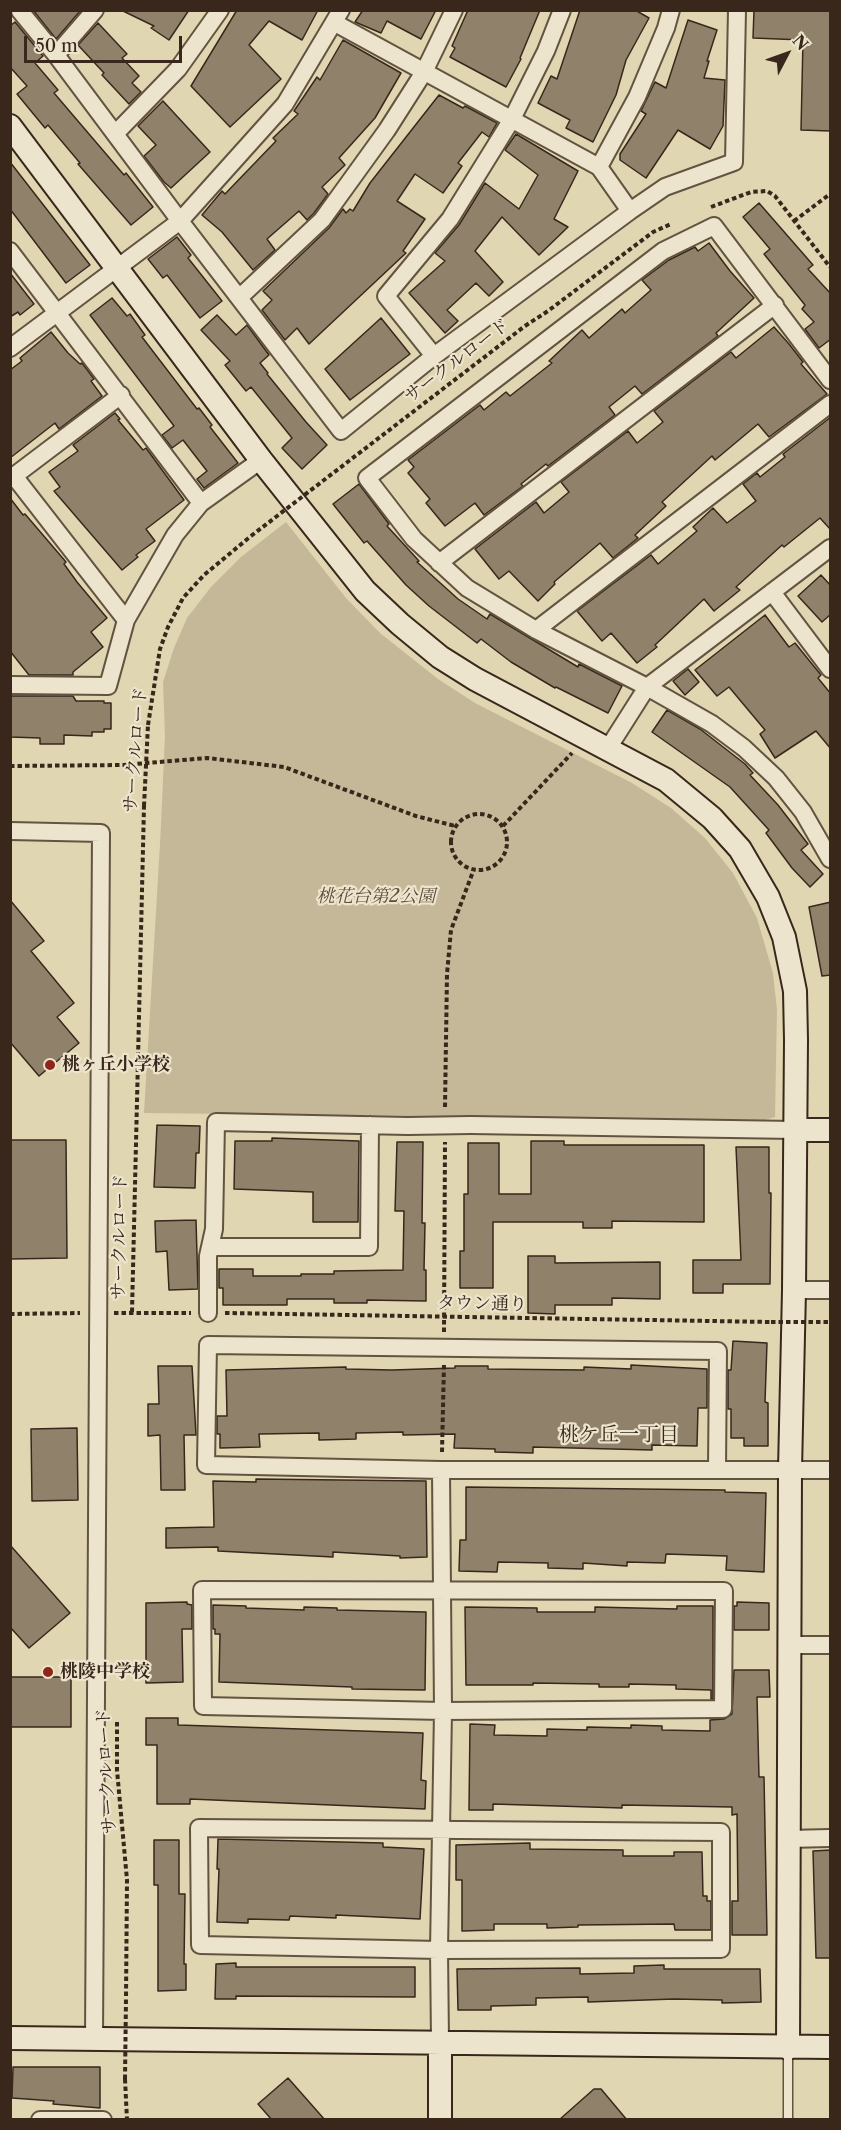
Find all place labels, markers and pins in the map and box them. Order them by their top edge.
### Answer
place label: 桃ヶ丘小学校 [62,1054,170,1076]
marker: 桃ヶ丘小学校 [43,1058,57,1072]
place label: 桃陵中学校 [60,1661,150,1683]
marker: 桃陵中学校 [41,1665,55,1679]

